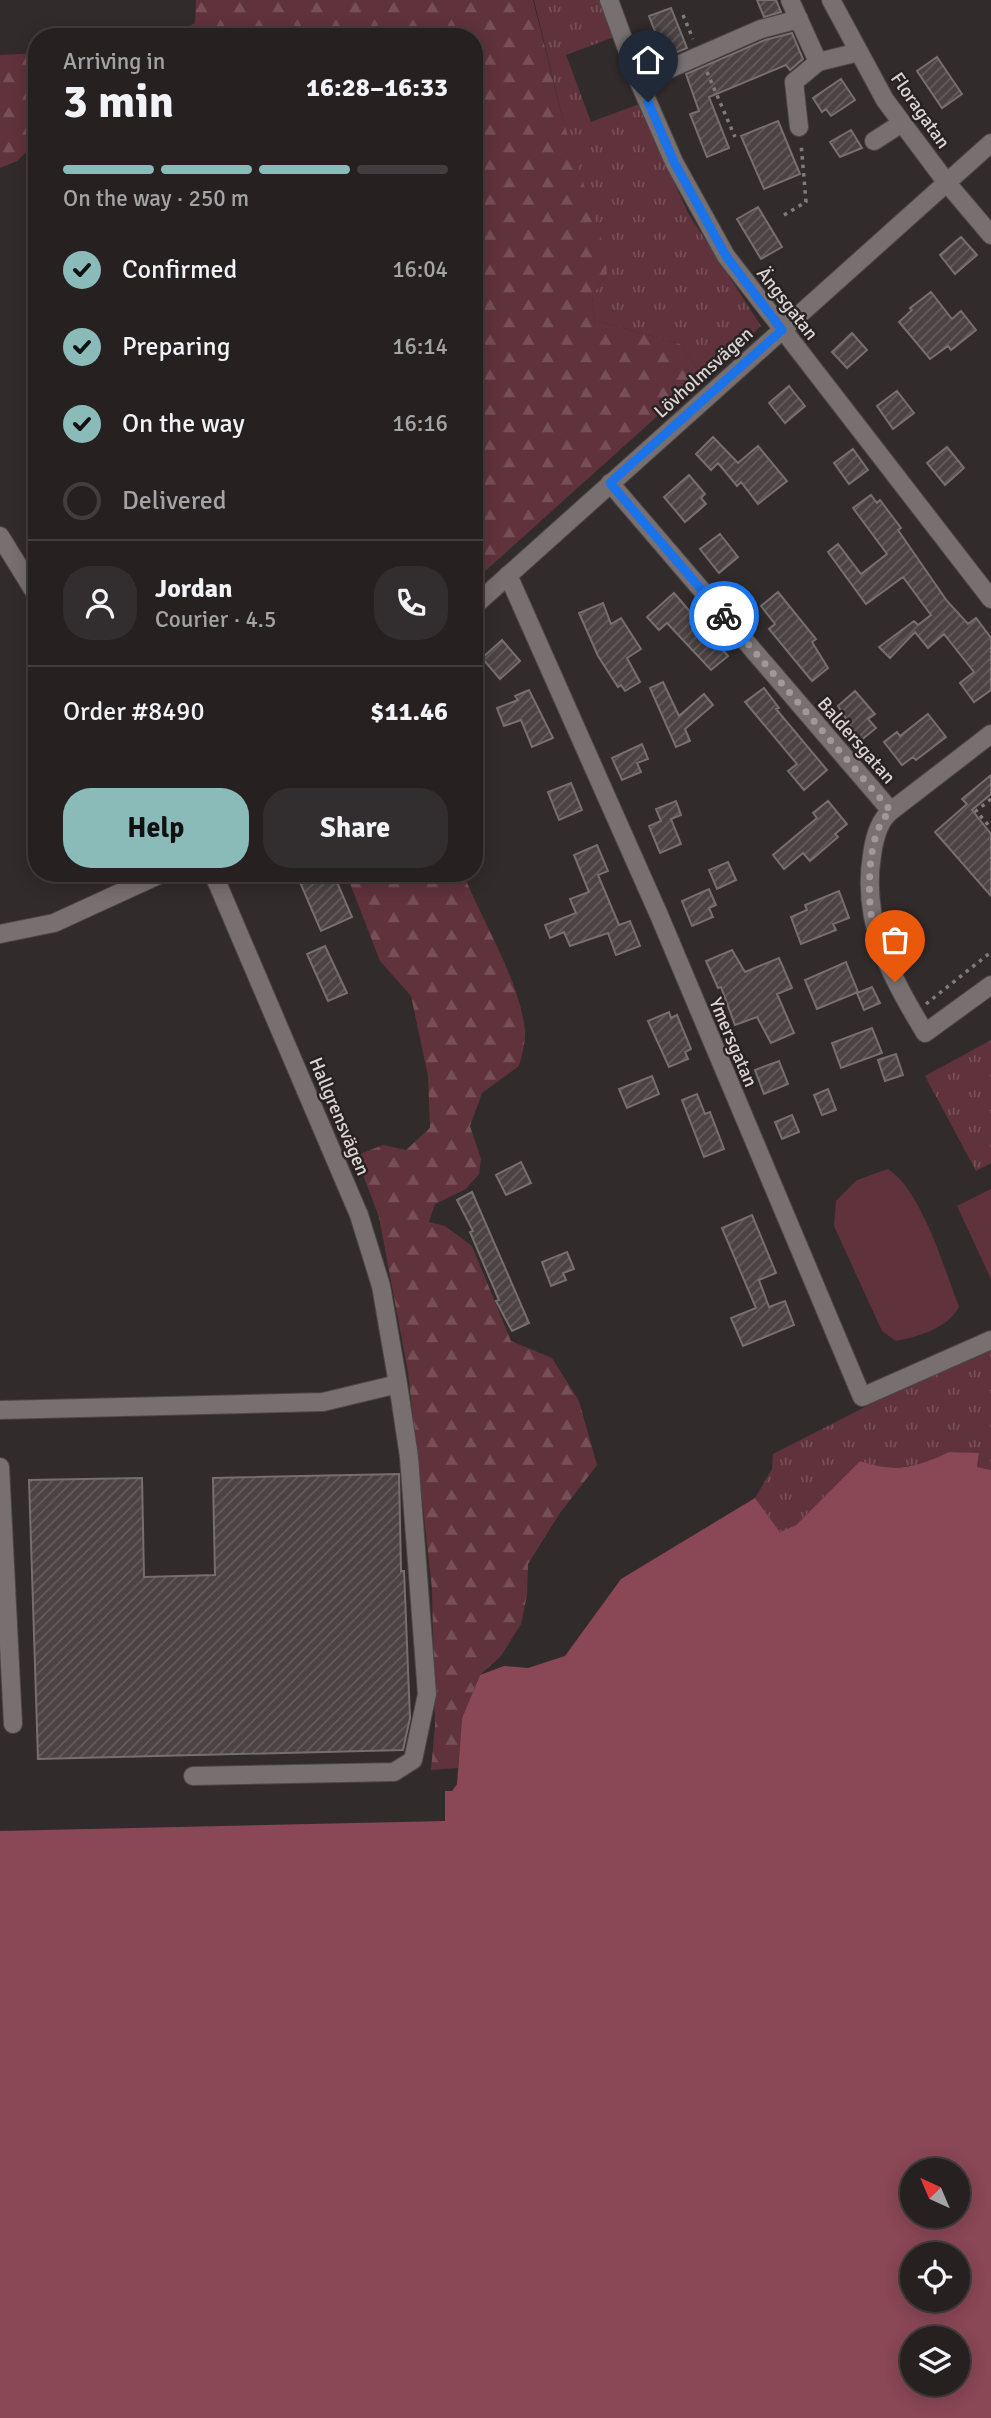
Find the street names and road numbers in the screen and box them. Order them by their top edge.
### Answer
street label: Floragatan [885,68,955,153]
street label: Ängsgatan [751,262,823,345]
street label: Lövholmsvägen [649,322,758,424]
street label: Baldersgatan [812,692,901,789]
street label: Ymersgatan [704,994,763,1091]
street label: Hallgrensvägen [303,1054,375,1179]

